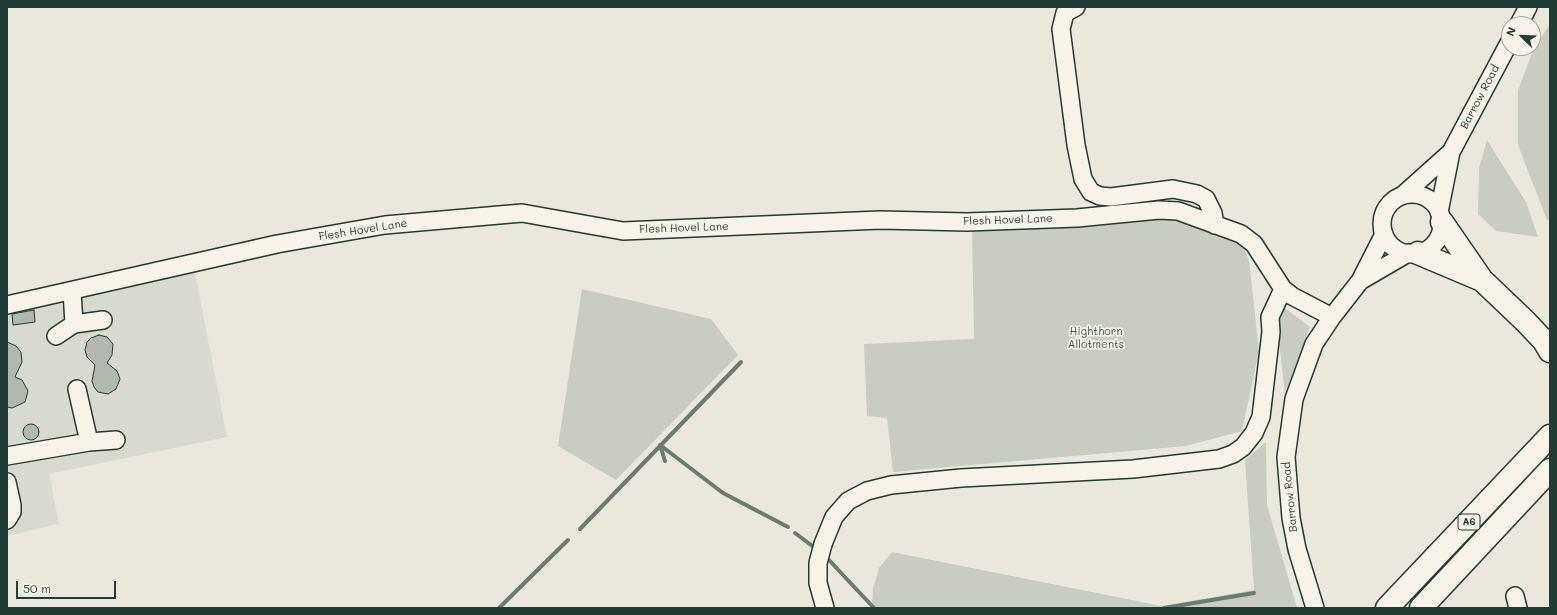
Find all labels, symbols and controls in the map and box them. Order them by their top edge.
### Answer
north arrow [1501,16,1541,56]
text: N [1502,25,1519,38]
street label: Barrow Road [1458,63,1502,131]
street label: Flesh Hovel Lane [963,212,1053,228]
street label: Flesh Hovel Lane [318,216,408,244]
street label: Flesh Hovel Lane [639,220,729,236]
park label: Highthorn Allotments [1068,325,1124,351]
street label: Barrow Road [1280,461,1300,533]
road number: A6 [1458,514,1480,530]
scale bar [18,573,118,599]
text: 50 m [23,580,51,596]

